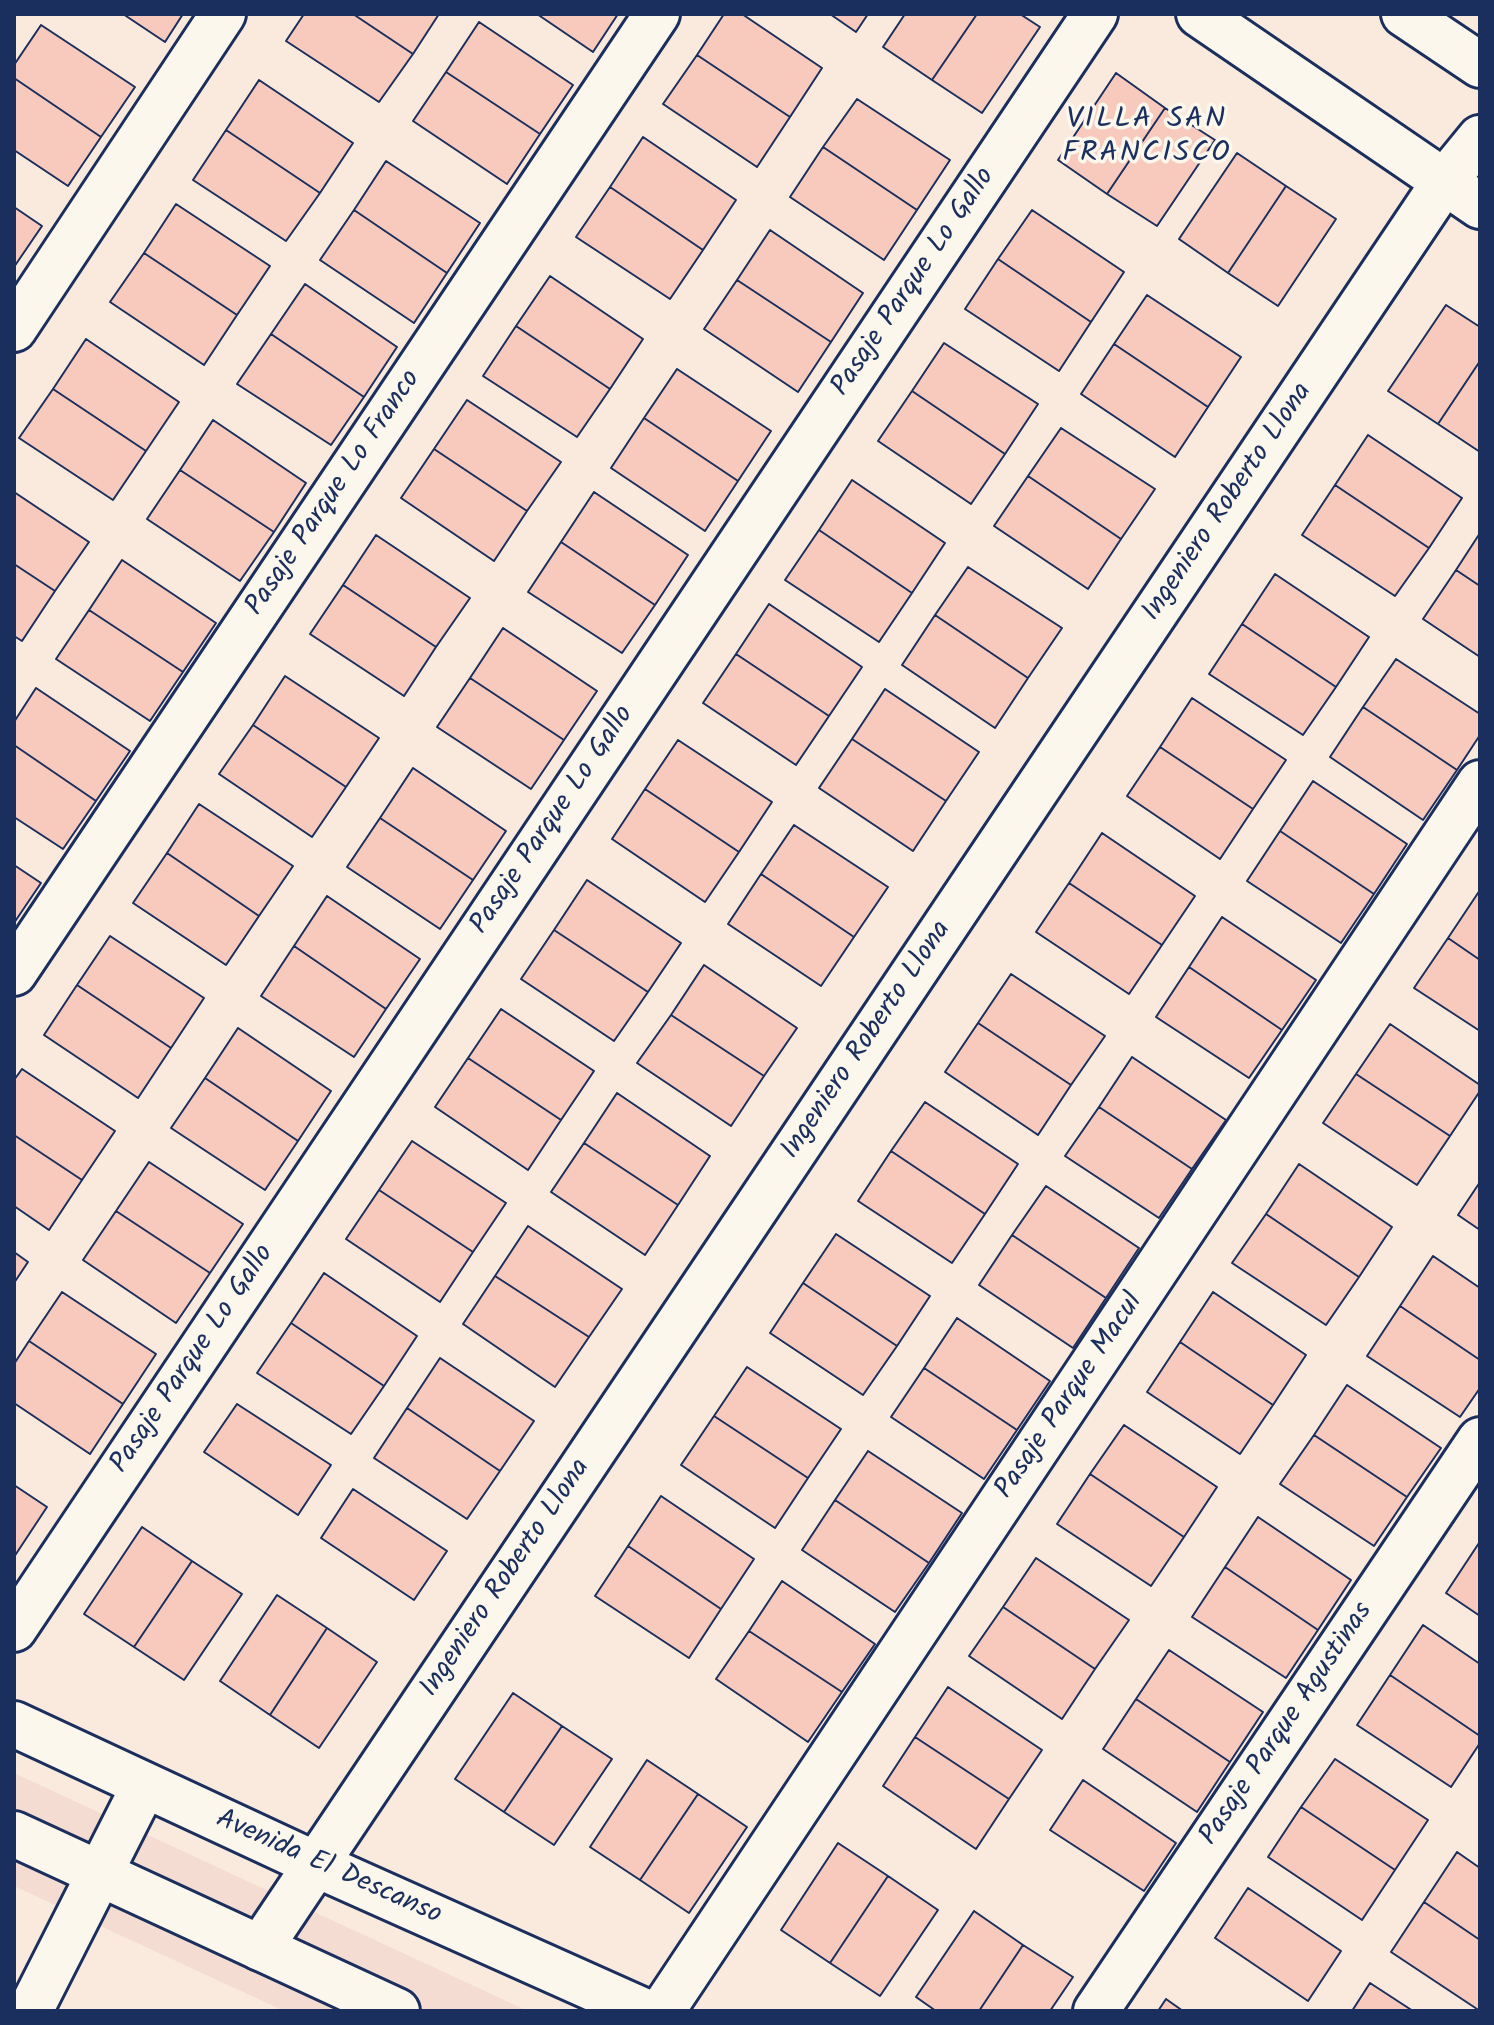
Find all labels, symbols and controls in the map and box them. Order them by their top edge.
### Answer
district label: VILLA SAN FRANCISCO [1062,104,1232,174]
street label: Pasaje Parque Lo Gallo [826,162,1004,404]
street label: Pasaje Parque Lo Franco [240,365,430,623]
street label: Ingeniero Roberto Llona [1137,377,1321,629]
street label: Pasaje Parque Lo Gallo [465,700,643,942]
street label: Ingeniero Roberto Llona [776,915,960,1167]
street label: Pasaje Parque Lo Gallo [105,1239,283,1481]
street label: Pasaje Parque Macul [990,1288,1152,1506]
street label: Ingeniero Roberto Llona [415,1453,599,1705]
street label: Pasaje Parque Agustinas [1194,1597,1382,1853]
street label: Avenida El Descanso [210,1804,446,1934]

